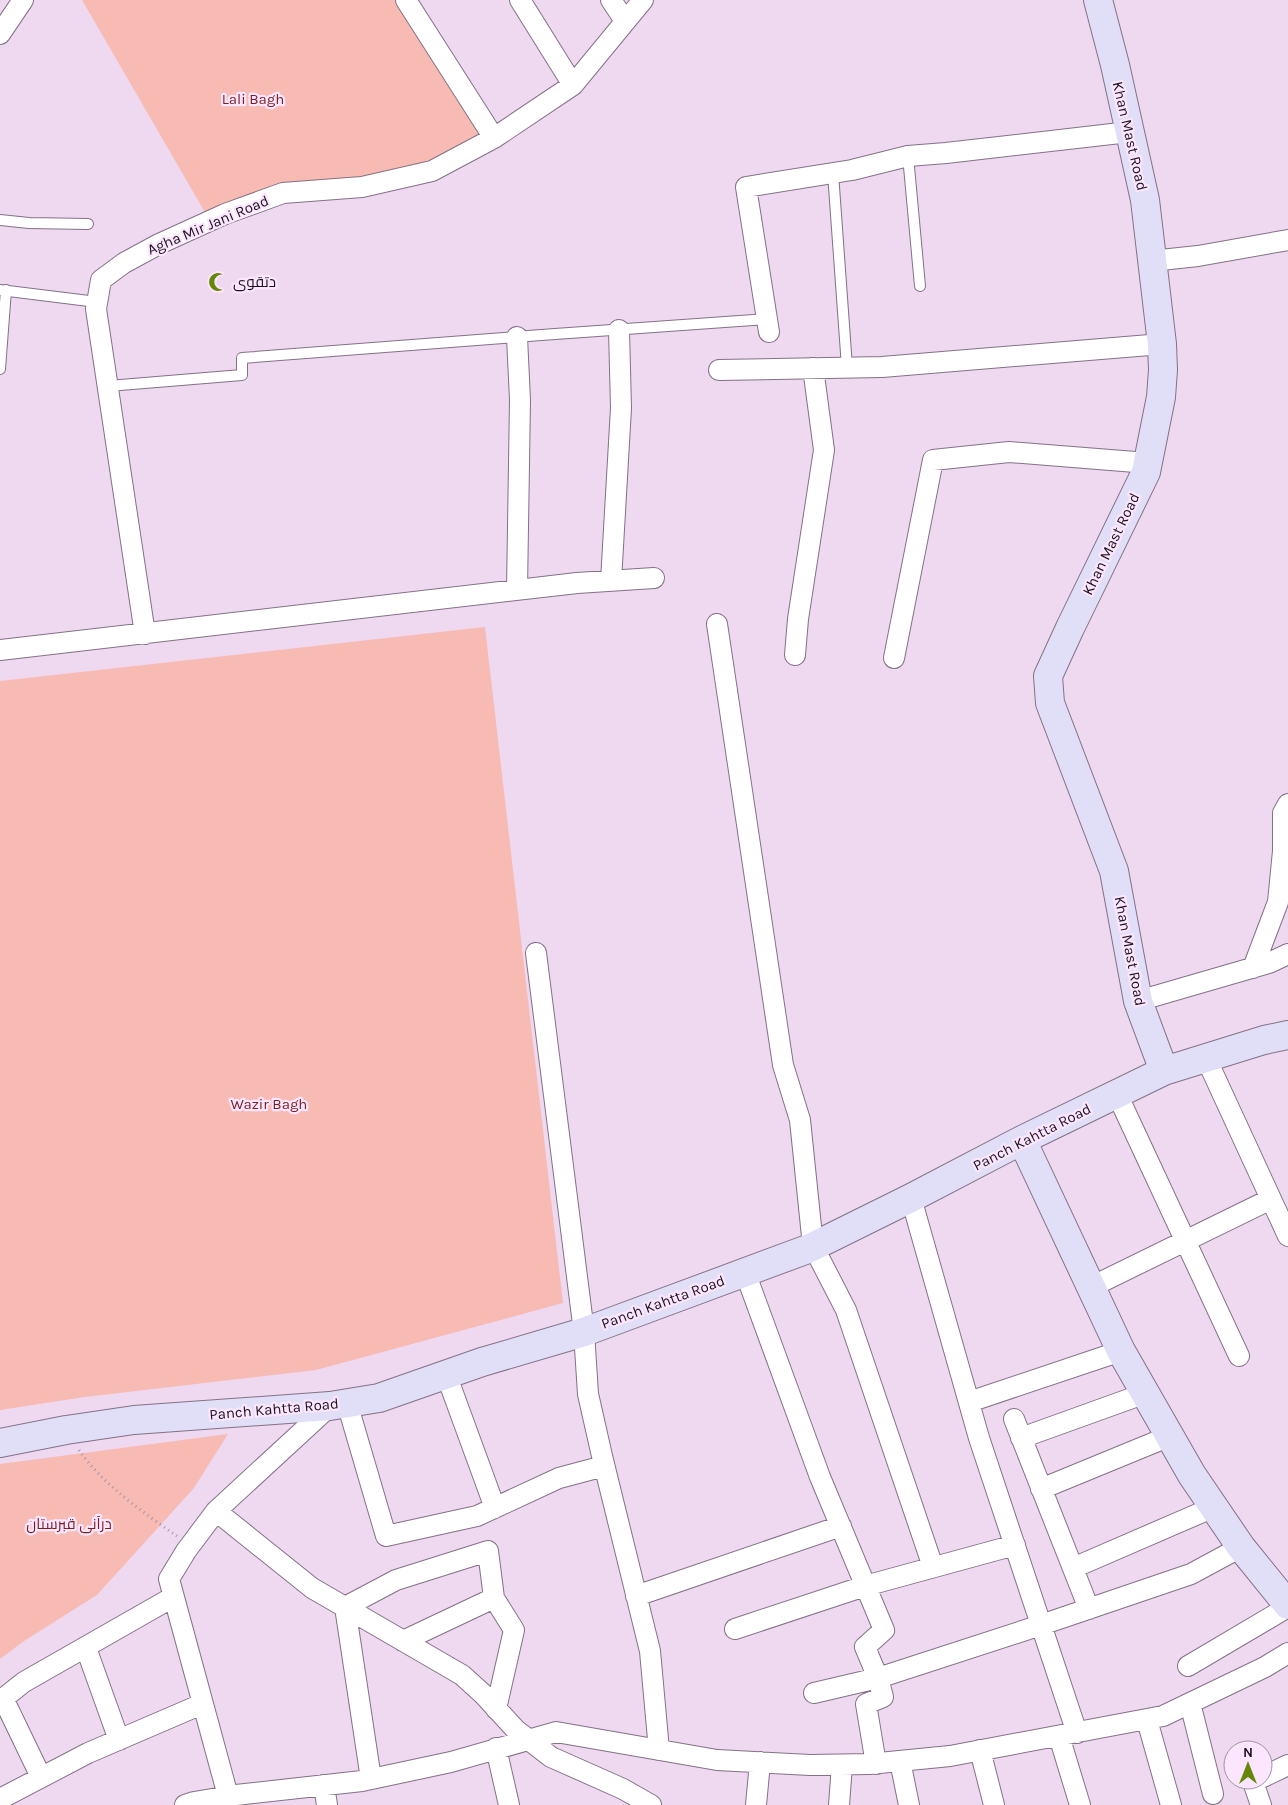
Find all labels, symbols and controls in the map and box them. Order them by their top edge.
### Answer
street label: Khan Mast Road [1109,80,1151,192]
park label: Lali Bagh [222,90,284,108]
street label: Agha Mir Jani Road [145,191,271,259]
mosque icon: دتقوى [207,271,229,293]
place label: دتقوى [233,273,276,292]
street label: Khan Mast Road [1078,490,1144,598]
street label: Khan Mast Road [1111,894,1149,1008]
park label: Wazir Bagh [231,1095,307,1113]
street label: Panch Kahtta Road [970,1099,1094,1175]
street label: Panch Kahtta Road [599,1271,727,1333]
street label: Panch Kahtta Road [208,1394,340,1424]
park label: درآنی قبرستان [26,1515,112,1534]
north arrow [1223,1740,1273,1790]
text: N [1243,1744,1253,1761]

